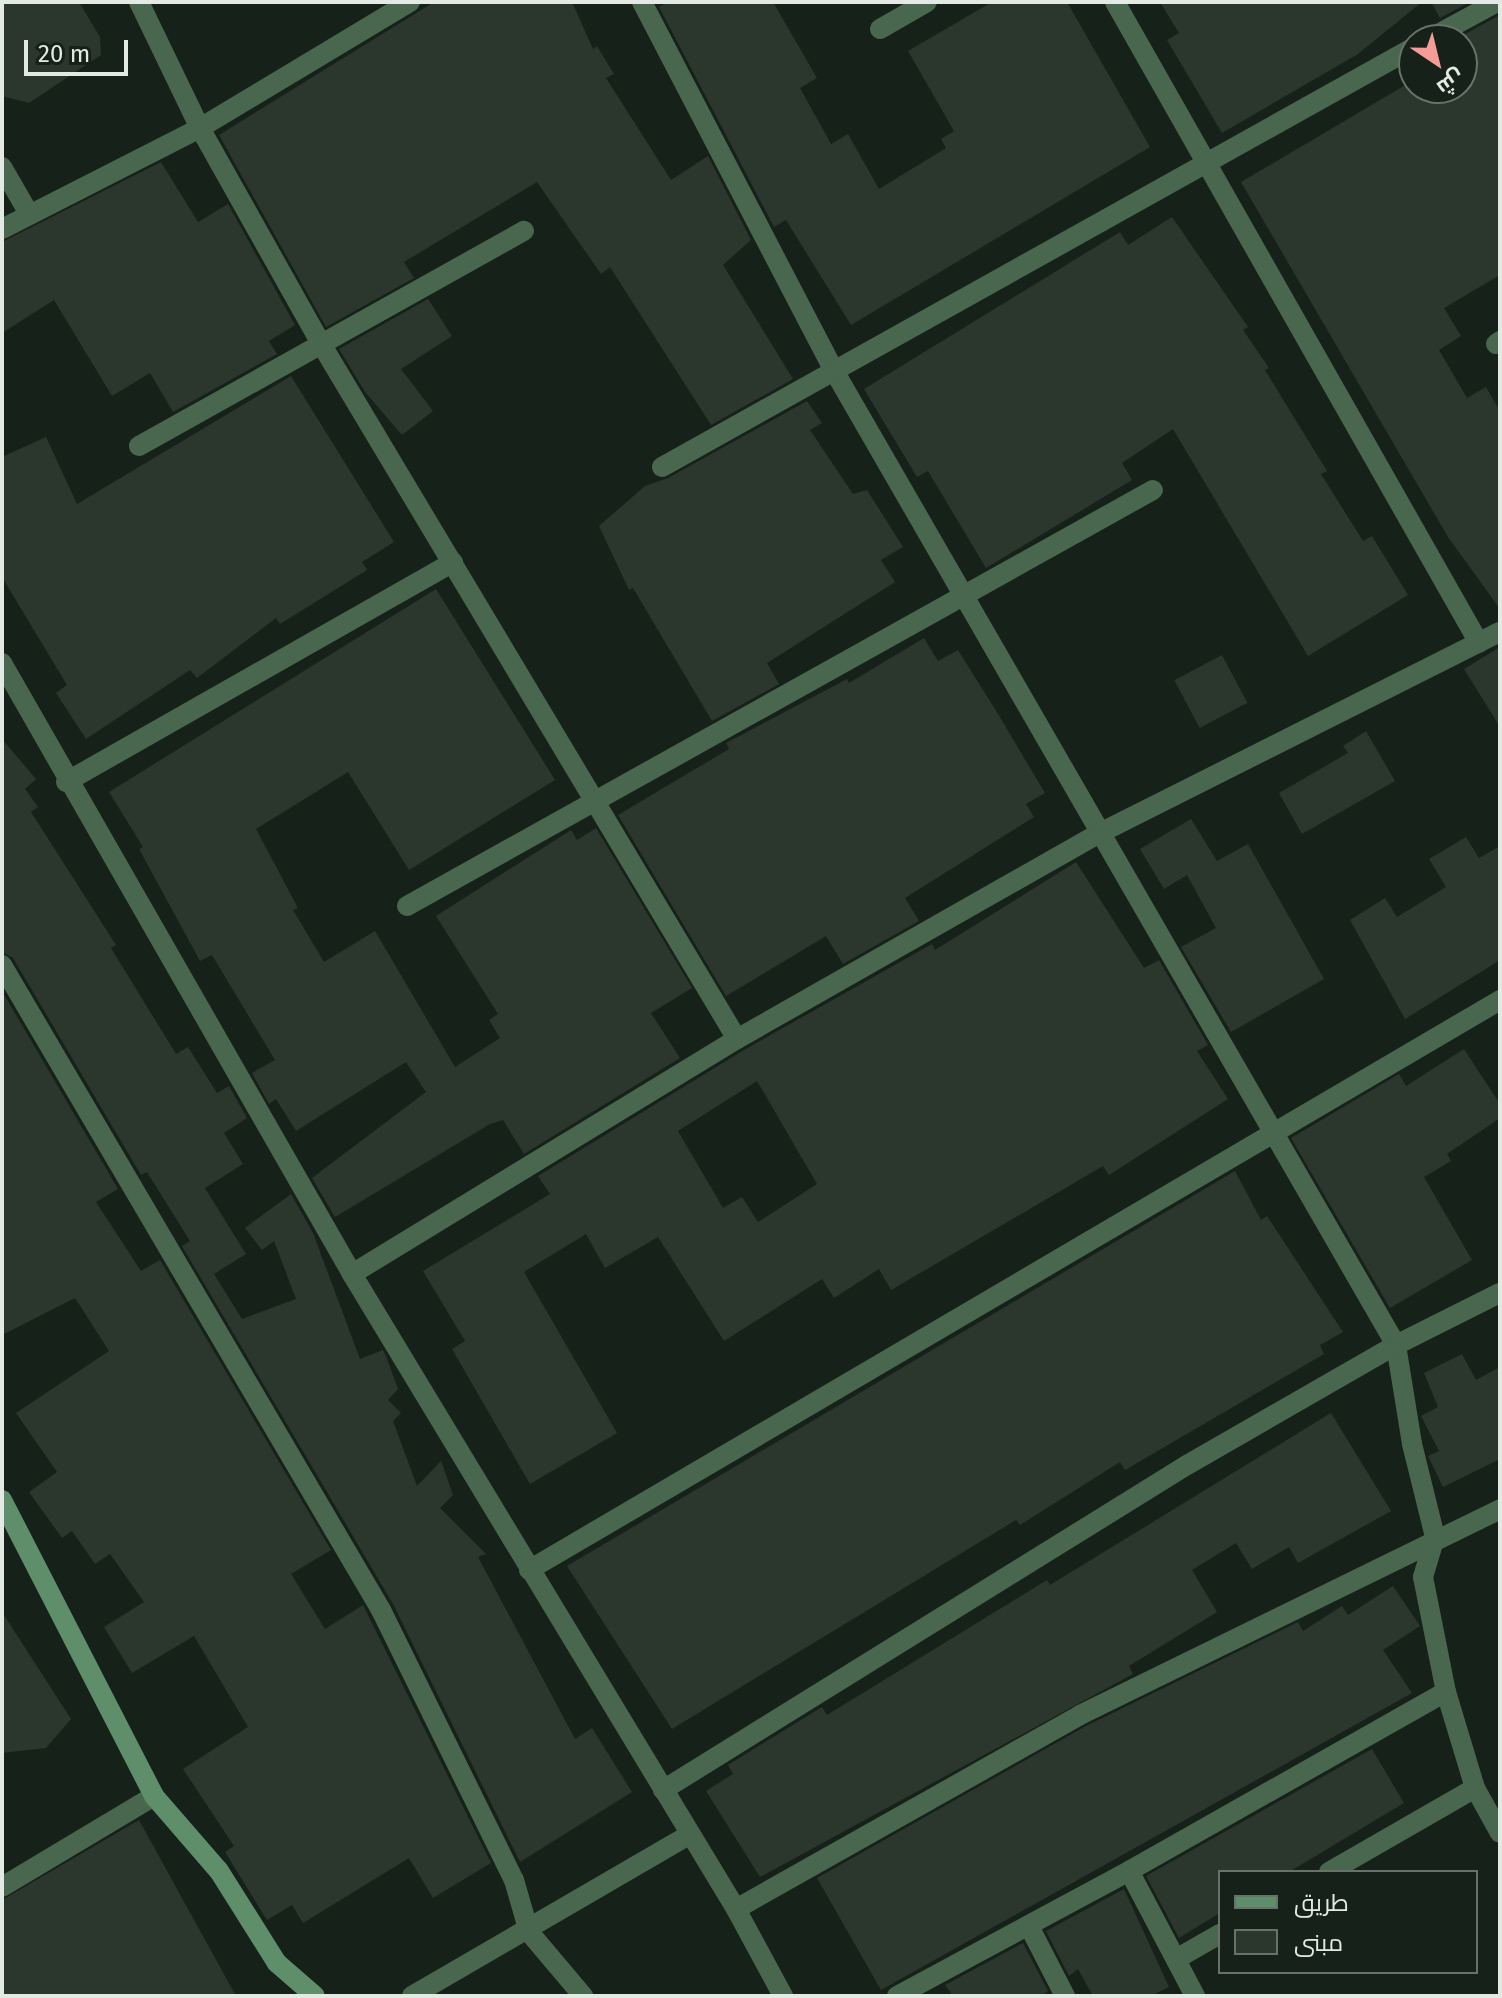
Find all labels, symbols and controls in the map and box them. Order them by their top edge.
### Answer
scale bar [28,24,132,74]
north arrow [1398,24,1478,104]
text: 20 m [38,40,90,68]
text: ش [1432,63,1470,102]
legend [1218,1870,1478,1974]
text: طريق [1294,1889,1349,1917]
text: مبنى [1294,1929,1343,1957]

